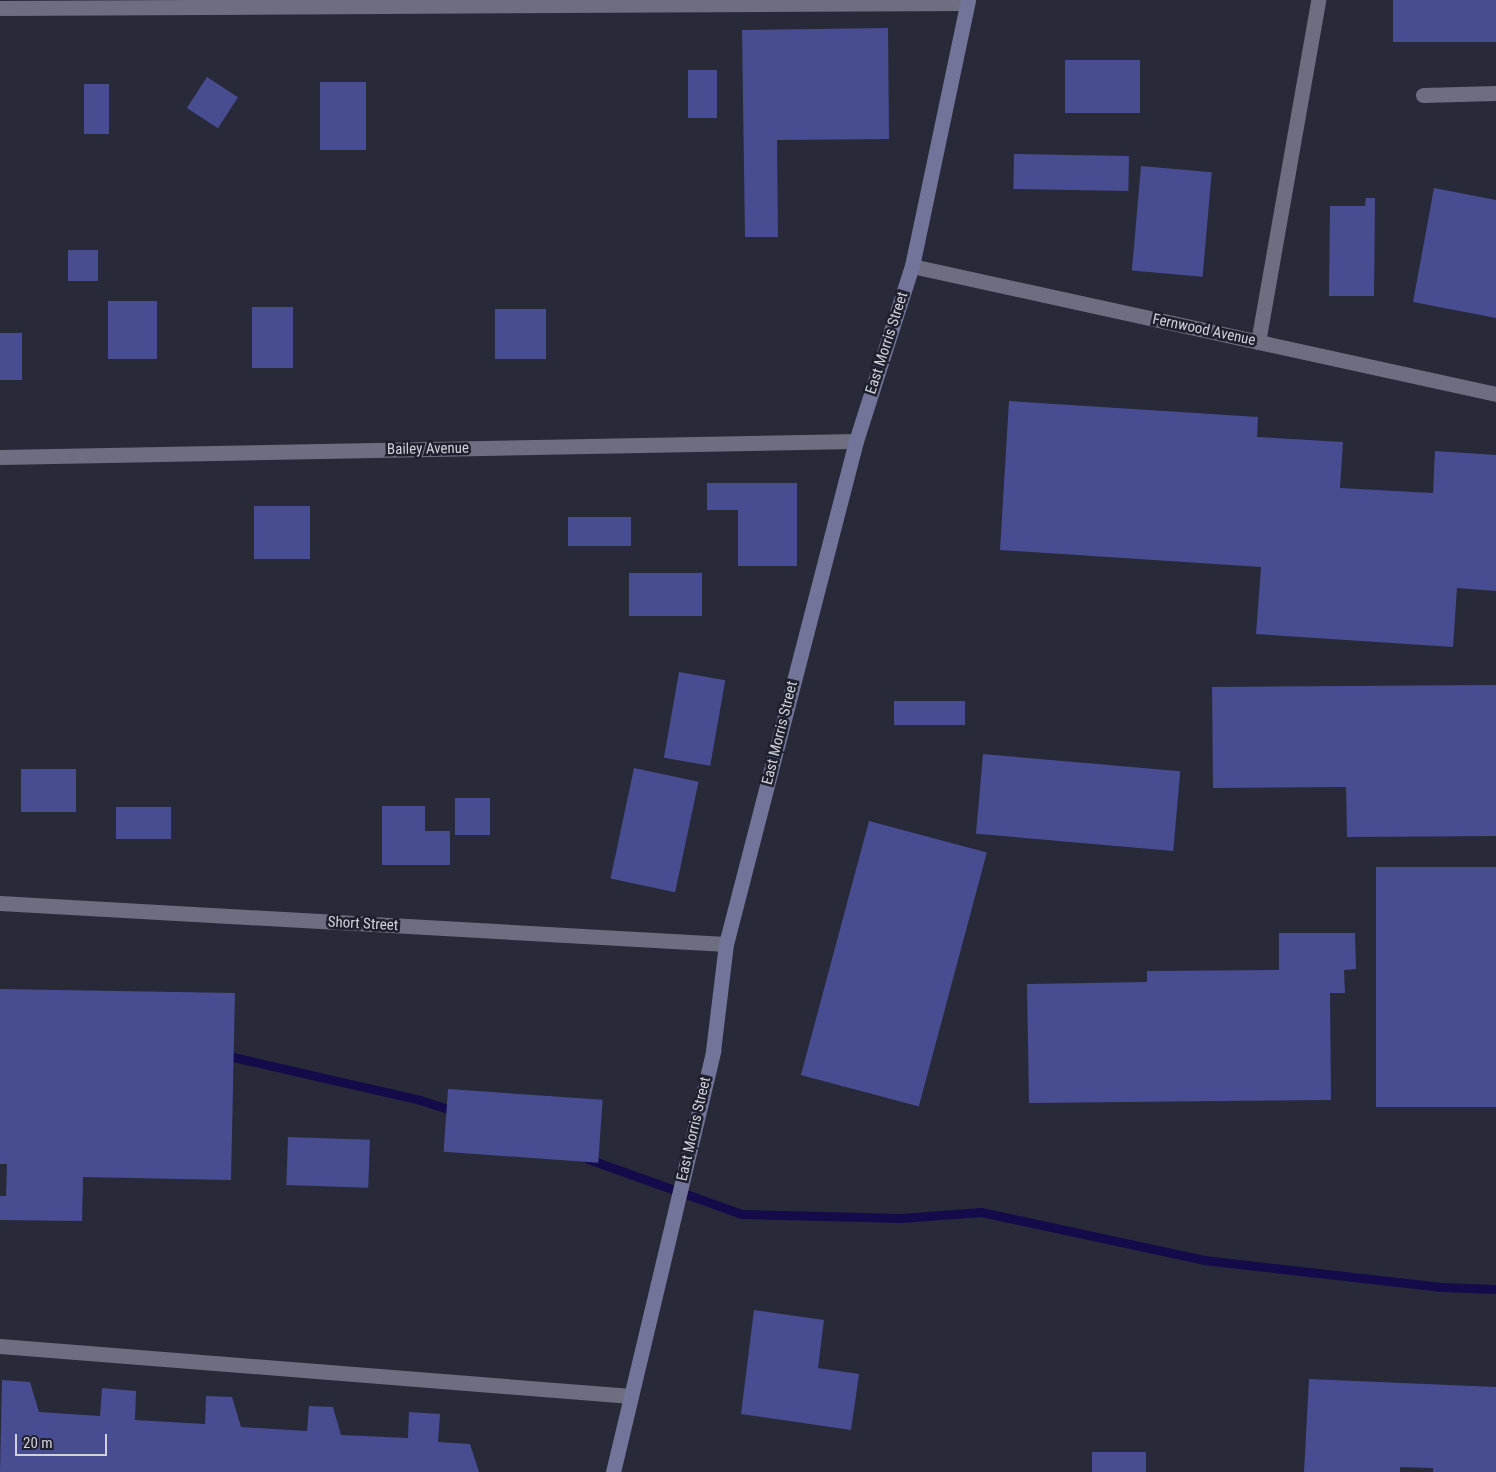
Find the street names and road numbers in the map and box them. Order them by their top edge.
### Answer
street label: East Morris Street [862,290,912,396]
street label: Fernwood Avenue [1151,310,1257,350]
street label: Bailey Avenue [387,439,469,459]
street label: East Morris Street [758,679,802,787]
street label: Short Street [327,913,399,935]
street label: East Morris Street [673,1075,715,1183]

